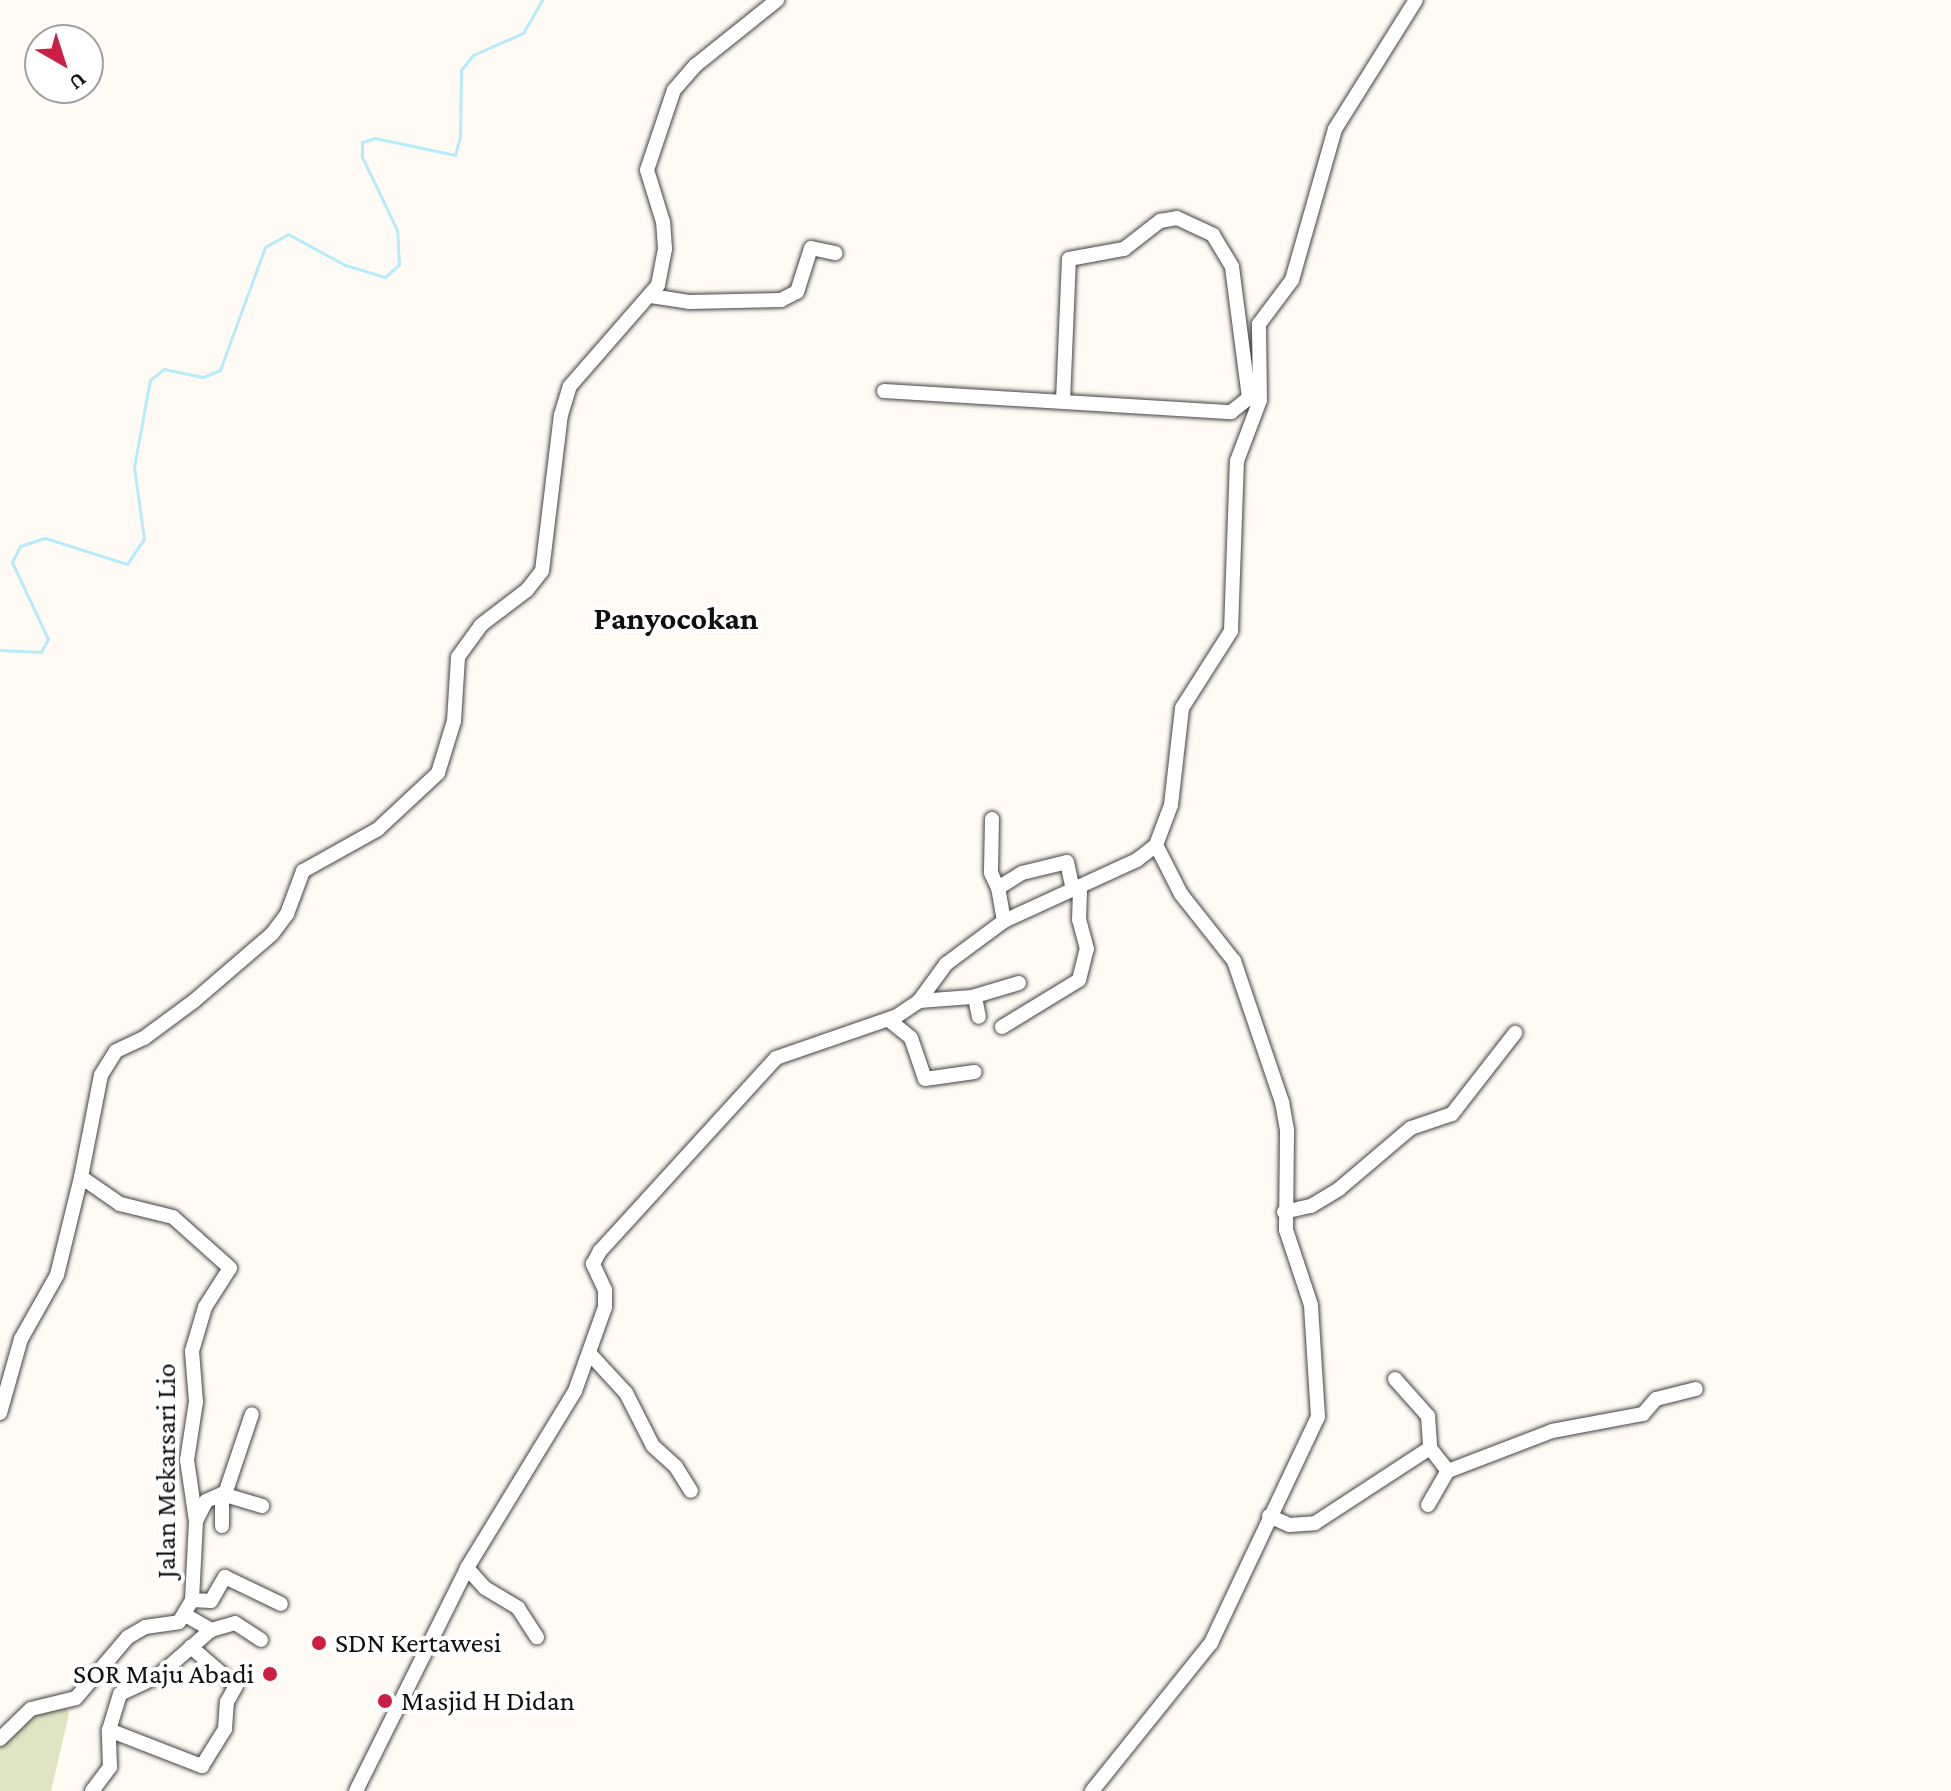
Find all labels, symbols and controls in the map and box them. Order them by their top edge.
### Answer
north arrow [24,24,104,104]
text: U [64,67,92,96]
district label: Panyocokan [594,599,758,637]
street label: Jalan Mekarsari Lio [149,1363,183,1579]
place label: SDN Kertawesi [335,1626,501,1660]
marker: SDN Kertawesi [310,1634,328,1652]
place label: SOR Maju Abadi [73,1657,254,1691]
marker: SOR Maju Abadi [261,1665,279,1683]
place label: Masjid H Didan [401,1684,575,1718]
marker: Masjid H Didan [376,1692,394,1710]

